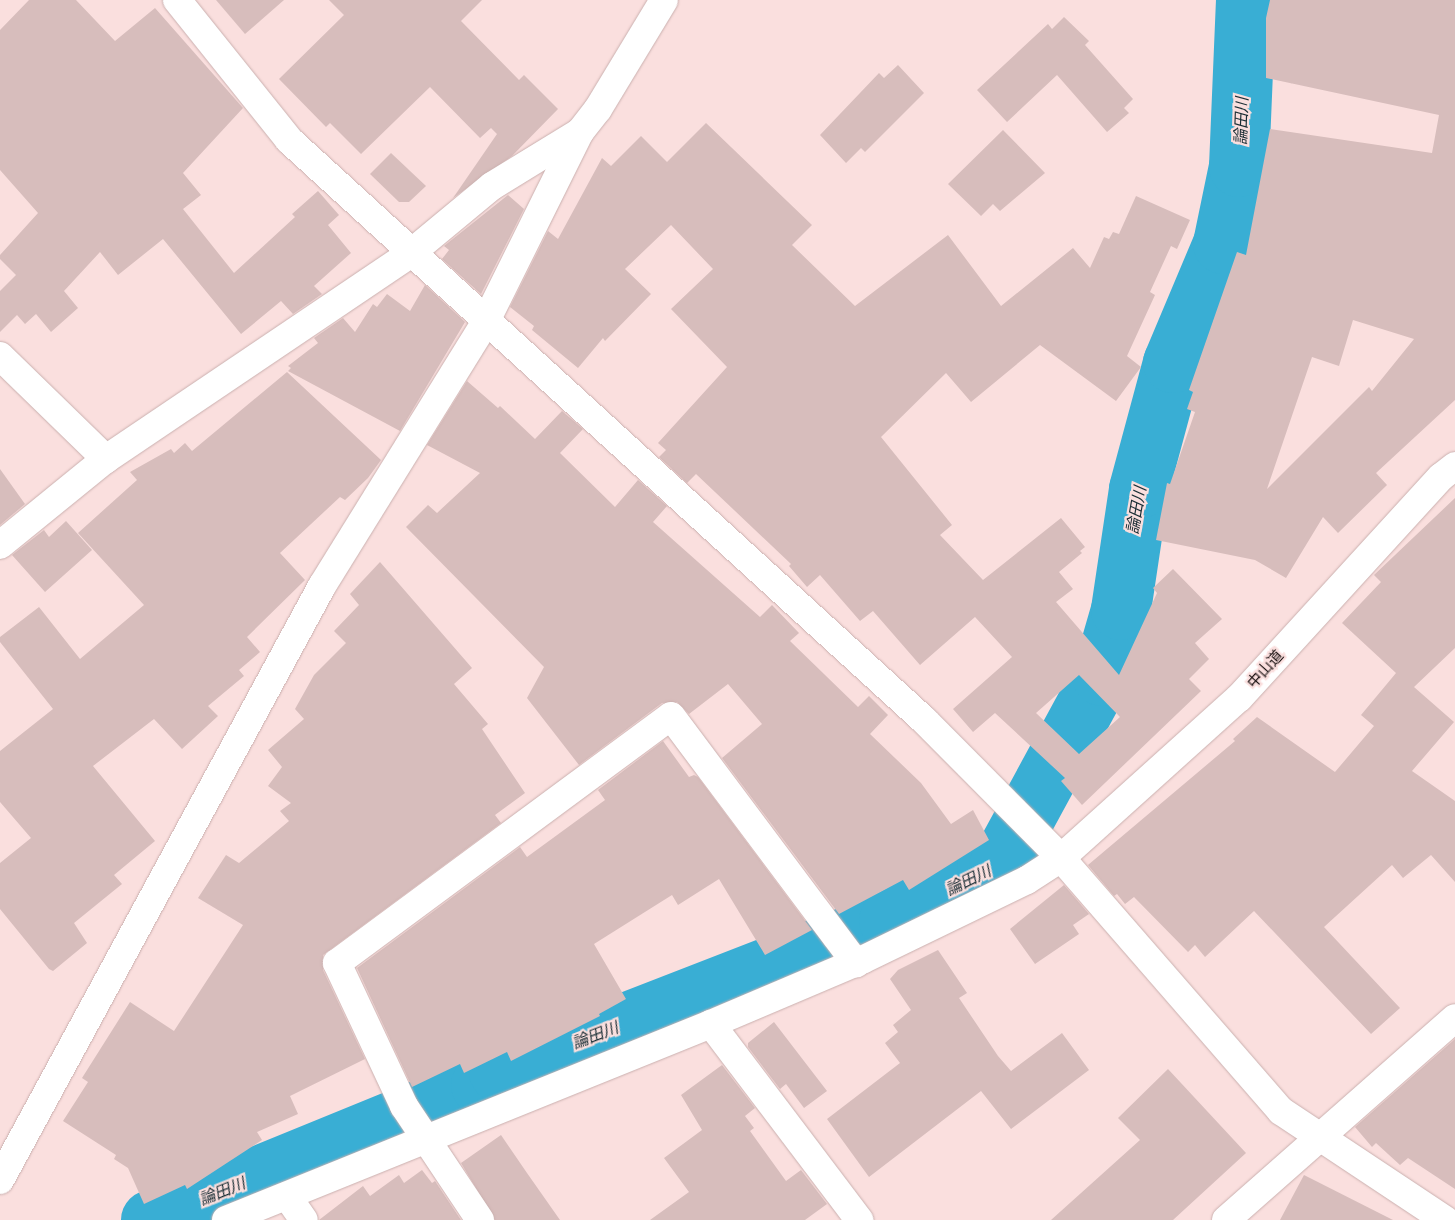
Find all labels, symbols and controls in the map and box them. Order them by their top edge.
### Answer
water label: 論田川 [1231,97,1251,145]
water label: 論田川 [1122,485,1150,535]
street label: 中山道 [1243,646,1287,692]
water label: 論田川 [942,861,994,899]
water label: 論田川 [569,1017,621,1053]
water label: 論田川 [196,1173,248,1209]

